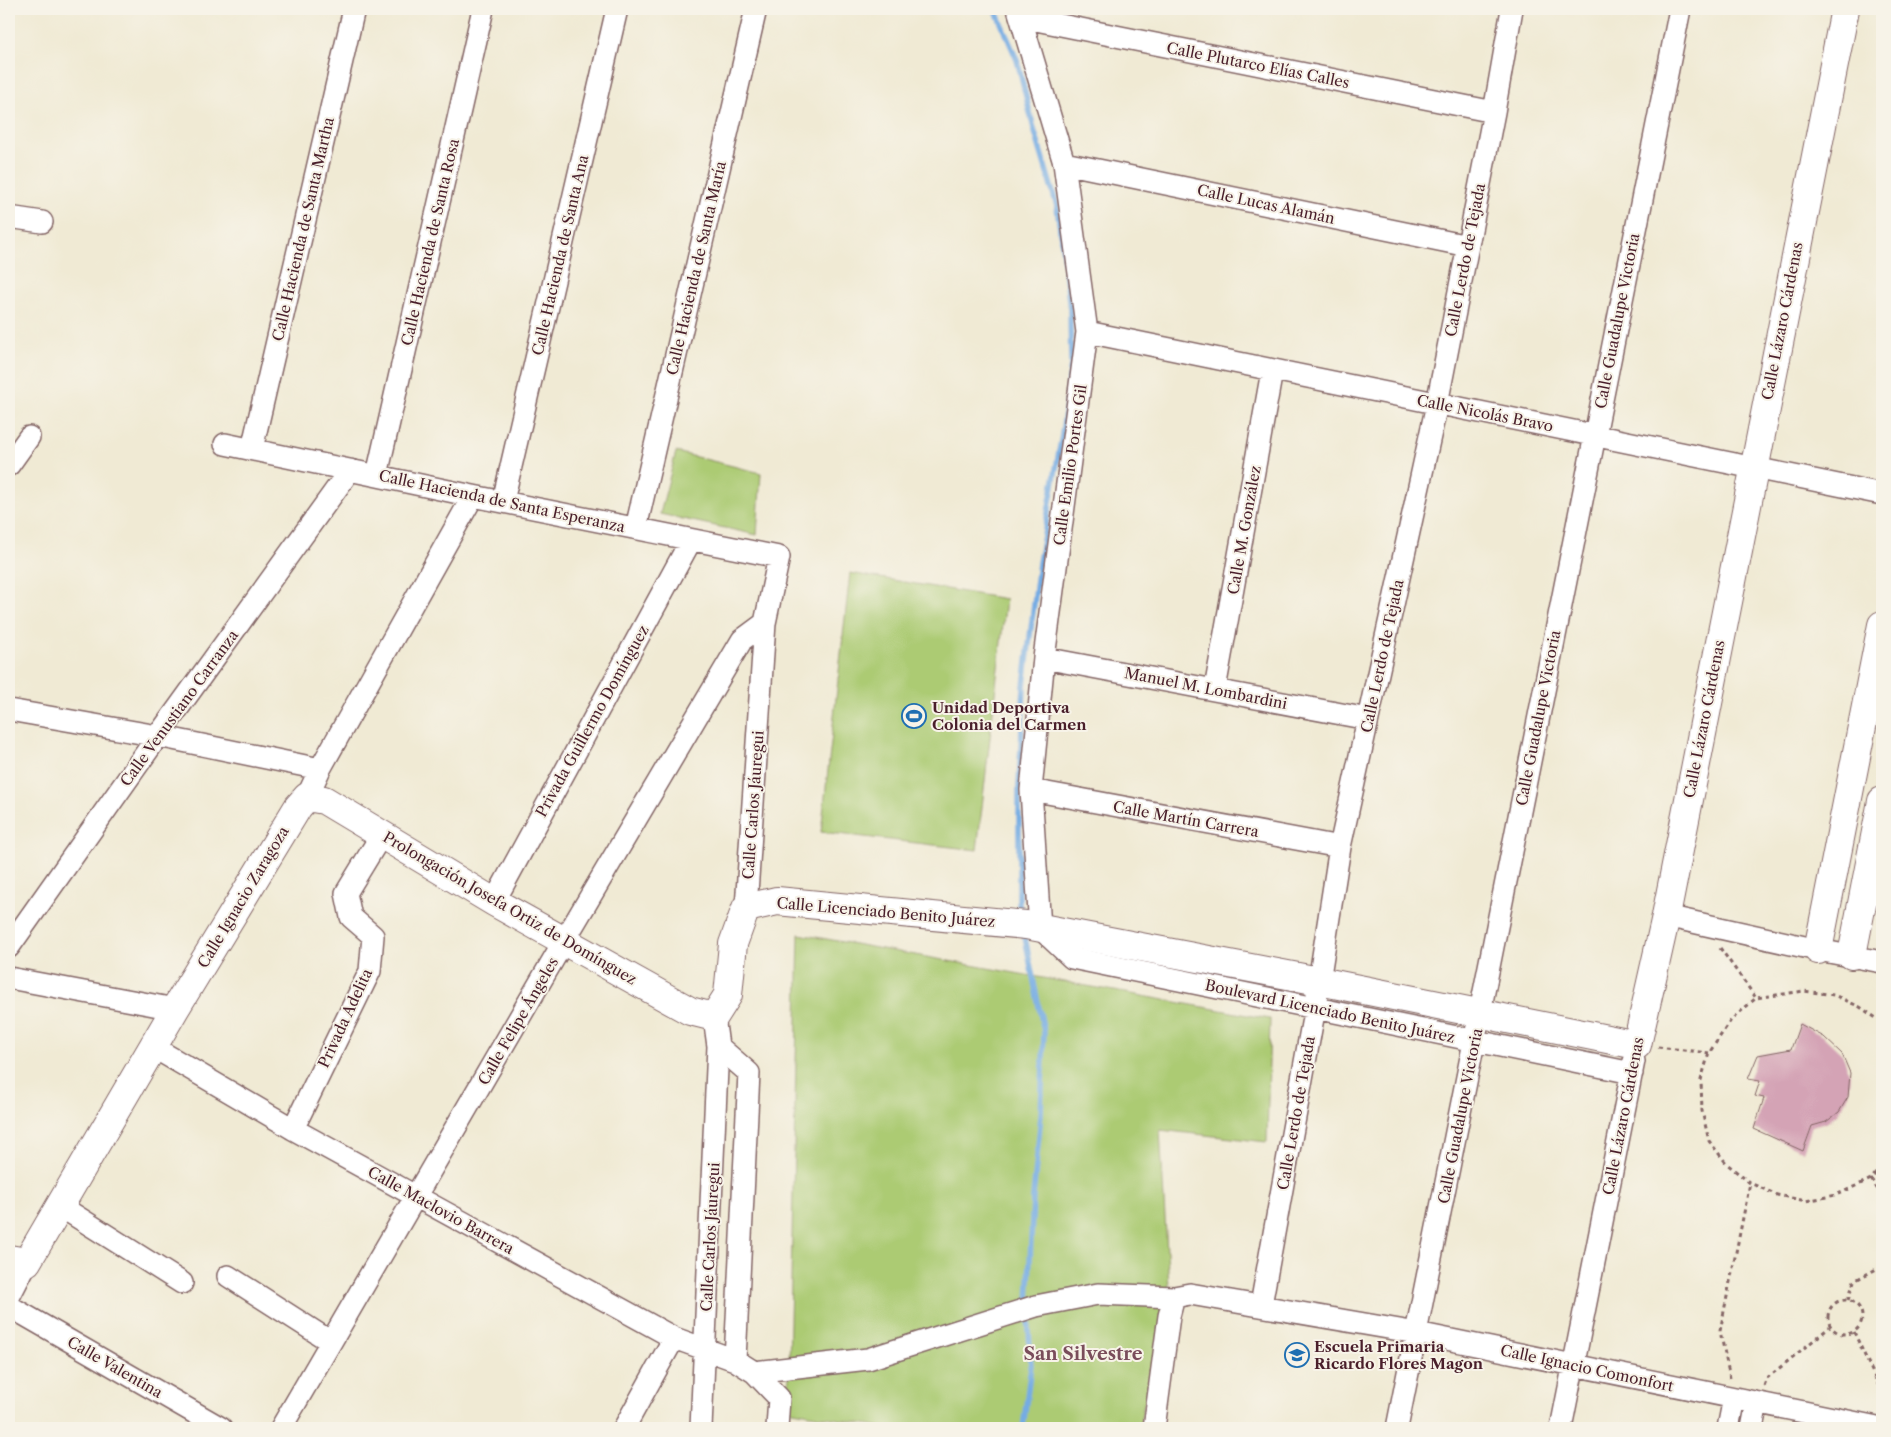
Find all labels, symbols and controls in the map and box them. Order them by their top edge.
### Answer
street label: Calle Plutarco Elías Calles [1165,38,1351,92]
street label: Calle Hacienda de Santa Martha [268,115,338,343]
street label: Calle Hacienda de Santa Rosa [397,137,463,347]
street label: Calle Hacienda de Santa Ana [528,153,592,357]
street label: Calle Hacienda de Santa María [662,159,730,377]
street label: Calle Lucas Alamán [1195,180,1337,228]
street label: Calle Lerdo de Tejada [1441,182,1489,338]
street label: Calle Guadalupe Victoria [1591,232,1643,410]
street label: Calle Lázaro Cárdenas [1757,240,1807,402]
street label: Calle Emilio Portes Gil [1049,383,1091,547]
street label: Calle Nicolás Bravo [1415,390,1555,436]
street label: Calle M. González [1223,464,1265,596]
street label: Calle Hacienda de Santa Esperanza [377,466,627,536]
street label: Calle Lerdo de Tejada [1356,578,1408,734]
street label: Privada Guillermo Domínguez [531,622,653,820]
street label: Calle Venustiano Carranza [116,626,242,790]
street label: Calle Guadalupe Victoria [1512,629,1564,807]
street label: Calle Lázaro Cárdenas [1679,638,1729,800]
street label: Manuel M. Lombardini [1123,663,1289,713]
place label: Unidad Deportiva Colonia del Carmen [932,698,1087,734]
sports icon: Unidad Deportiva Colonia del Carmen [901,703,927,729]
street label: Calle Carlos Jáuregui [738,729,768,880]
street label: Calle Martín Carrera [1112,797,1260,841]
street label: Calle Ignacio Zaragoza [193,823,293,971]
street label: Prolongación Josefa Ortiz de Domínguez [380,827,640,989]
street label: Calle Licenciado Benito Juárez [776,893,996,931]
street label: Calle Felipe Ángeles [474,954,562,1088]
street label: Privada Adelita [314,965,376,1071]
street label: Boulevard Licenciado Benito Juárez [1203,975,1457,1047]
street label: Calle Guadalupe Victoria [1434,1027,1486,1205]
street label: Calle Lerdo de Tejada [1273,1034,1319,1191]
street label: Calle Lázaro Cárdenas [1598,1035,1648,1197]
street label: Calle Maclovio Barrera [365,1162,517,1258]
street label: Calle Carlos Jáuregui [697,1162,723,1312]
street label: Calle Valentina [64,1332,166,1402]
place label: Escuela Primaria Ricardo Flores Magon [1314,1337,1484,1373]
street label: Calle Ignacio Comonfort [1499,1340,1676,1396]
school or university icon: Escuela Primaria Ricardo Flores Magon [1284,1342,1310,1368]
district label: San Silvestre [1023,1343,1143,1365]

